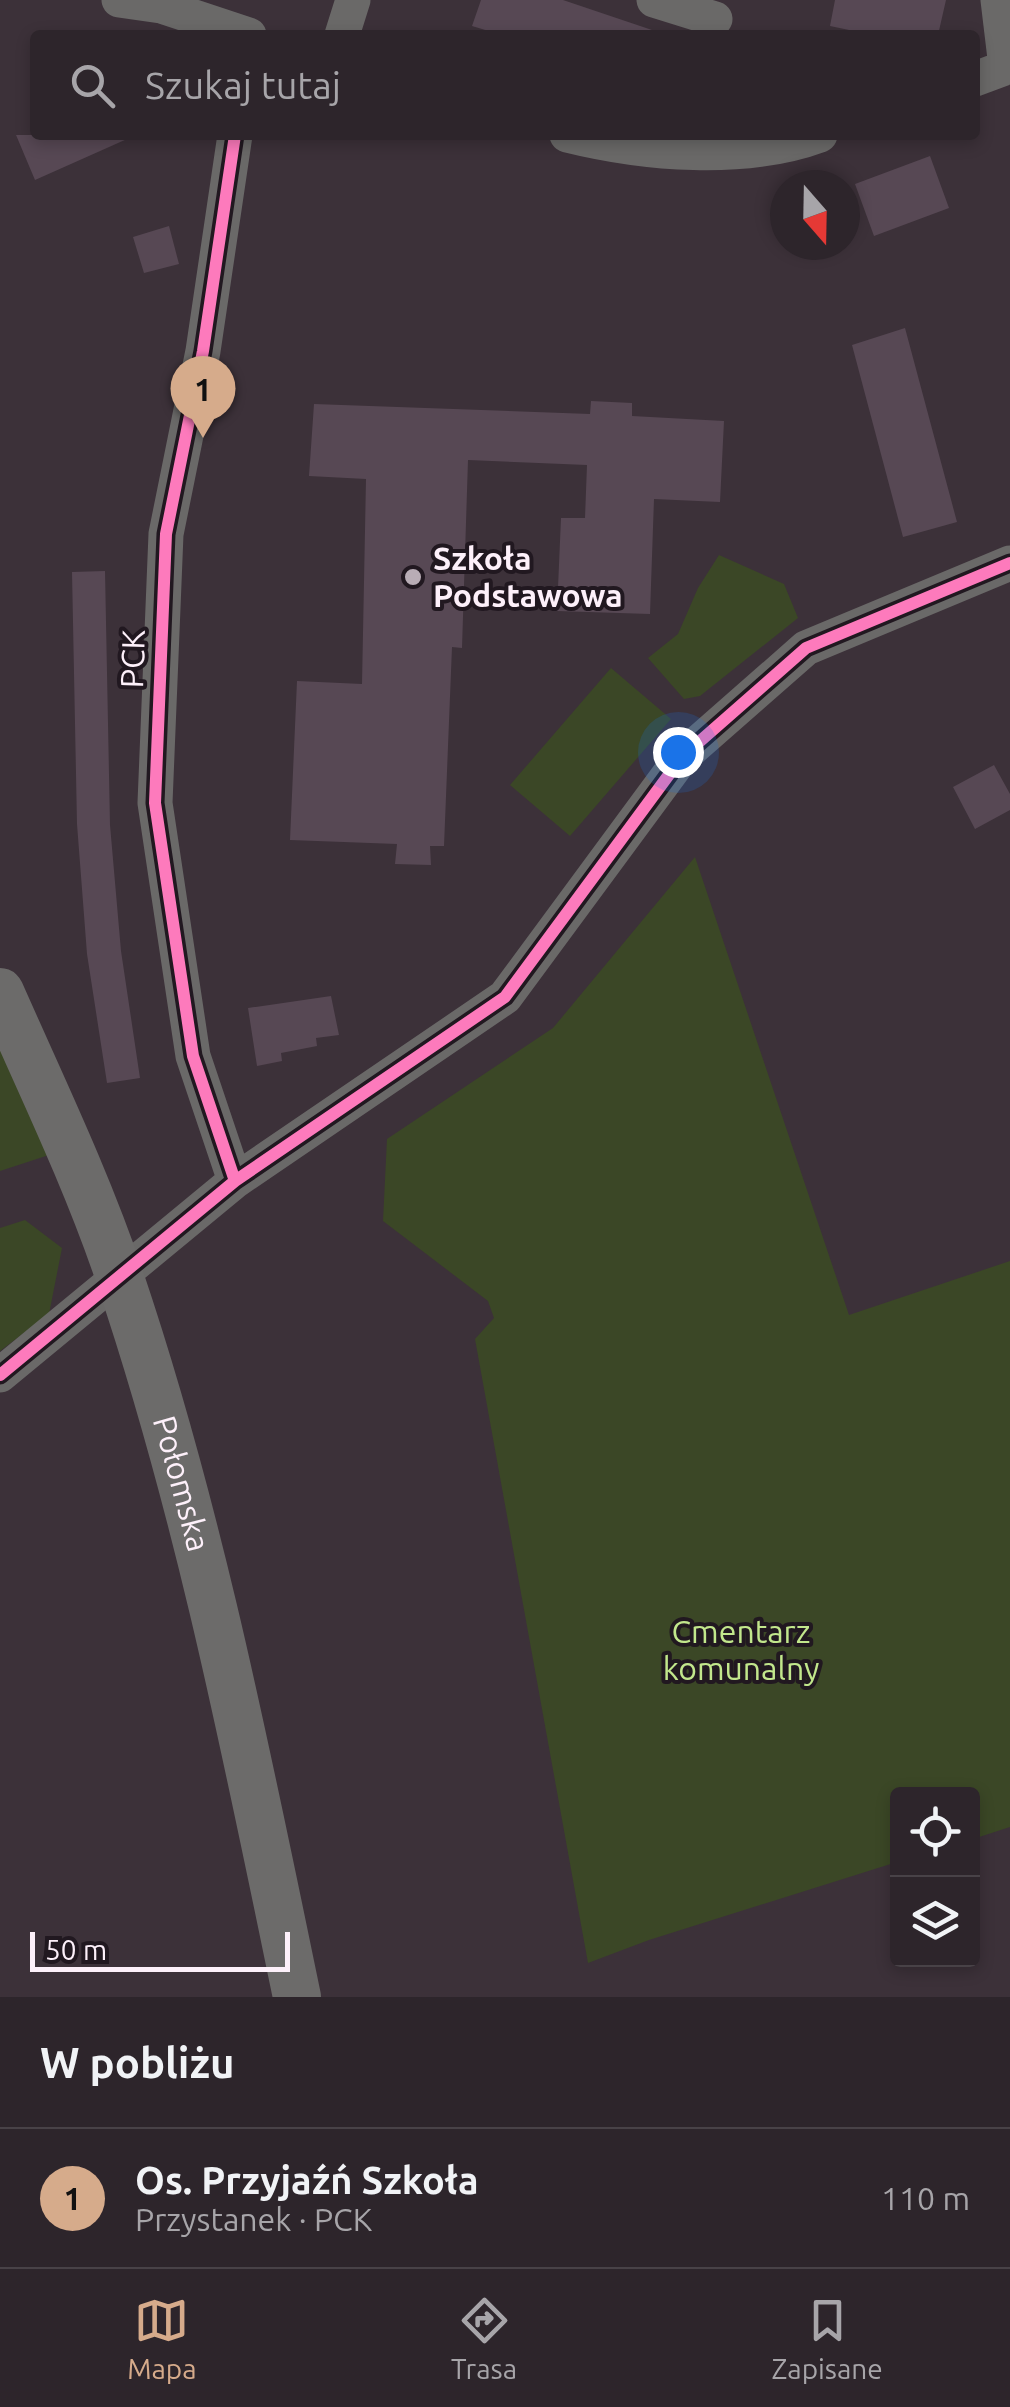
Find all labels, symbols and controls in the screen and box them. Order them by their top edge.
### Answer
search box [30,30,980,140]
icon: search [65,58,120,113]
text: Szukaj tutaj [145,64,341,106]
north arrow [770,170,860,260]
pin: 1 [170,356,236,438]
place label: Szkoła Podstawowa [433,540,623,613]
marker: Szkoła Podstawowa [402,566,424,588]
street label: PCK [113,629,151,689]
your location [653,727,704,778]
street label: Połomska [147,1411,218,1555]
park label: Cmentarz komunalny [663,1613,819,1686]
map controls [890,1787,980,1967]
button: locate [890,1787,980,1877]
button: layers [890,1877,980,1967]
scale bar [30,1927,290,1972]
text: 50 m [45,1934,107,1965]
text: W pobliżu [40,2039,235,2086]
text: Os. Przyjaźń Szkoła [135,2159,479,2201]
text: 1 [63,2180,82,2216]
text: 110 m [881,2180,970,2216]
text: Przystanek · PCK [135,2201,372,2237]
tab: Mapa [127,2293,197,2384]
tab: Trasa [451,2293,517,2384]
tab: Zapisane [771,2293,883,2384]

